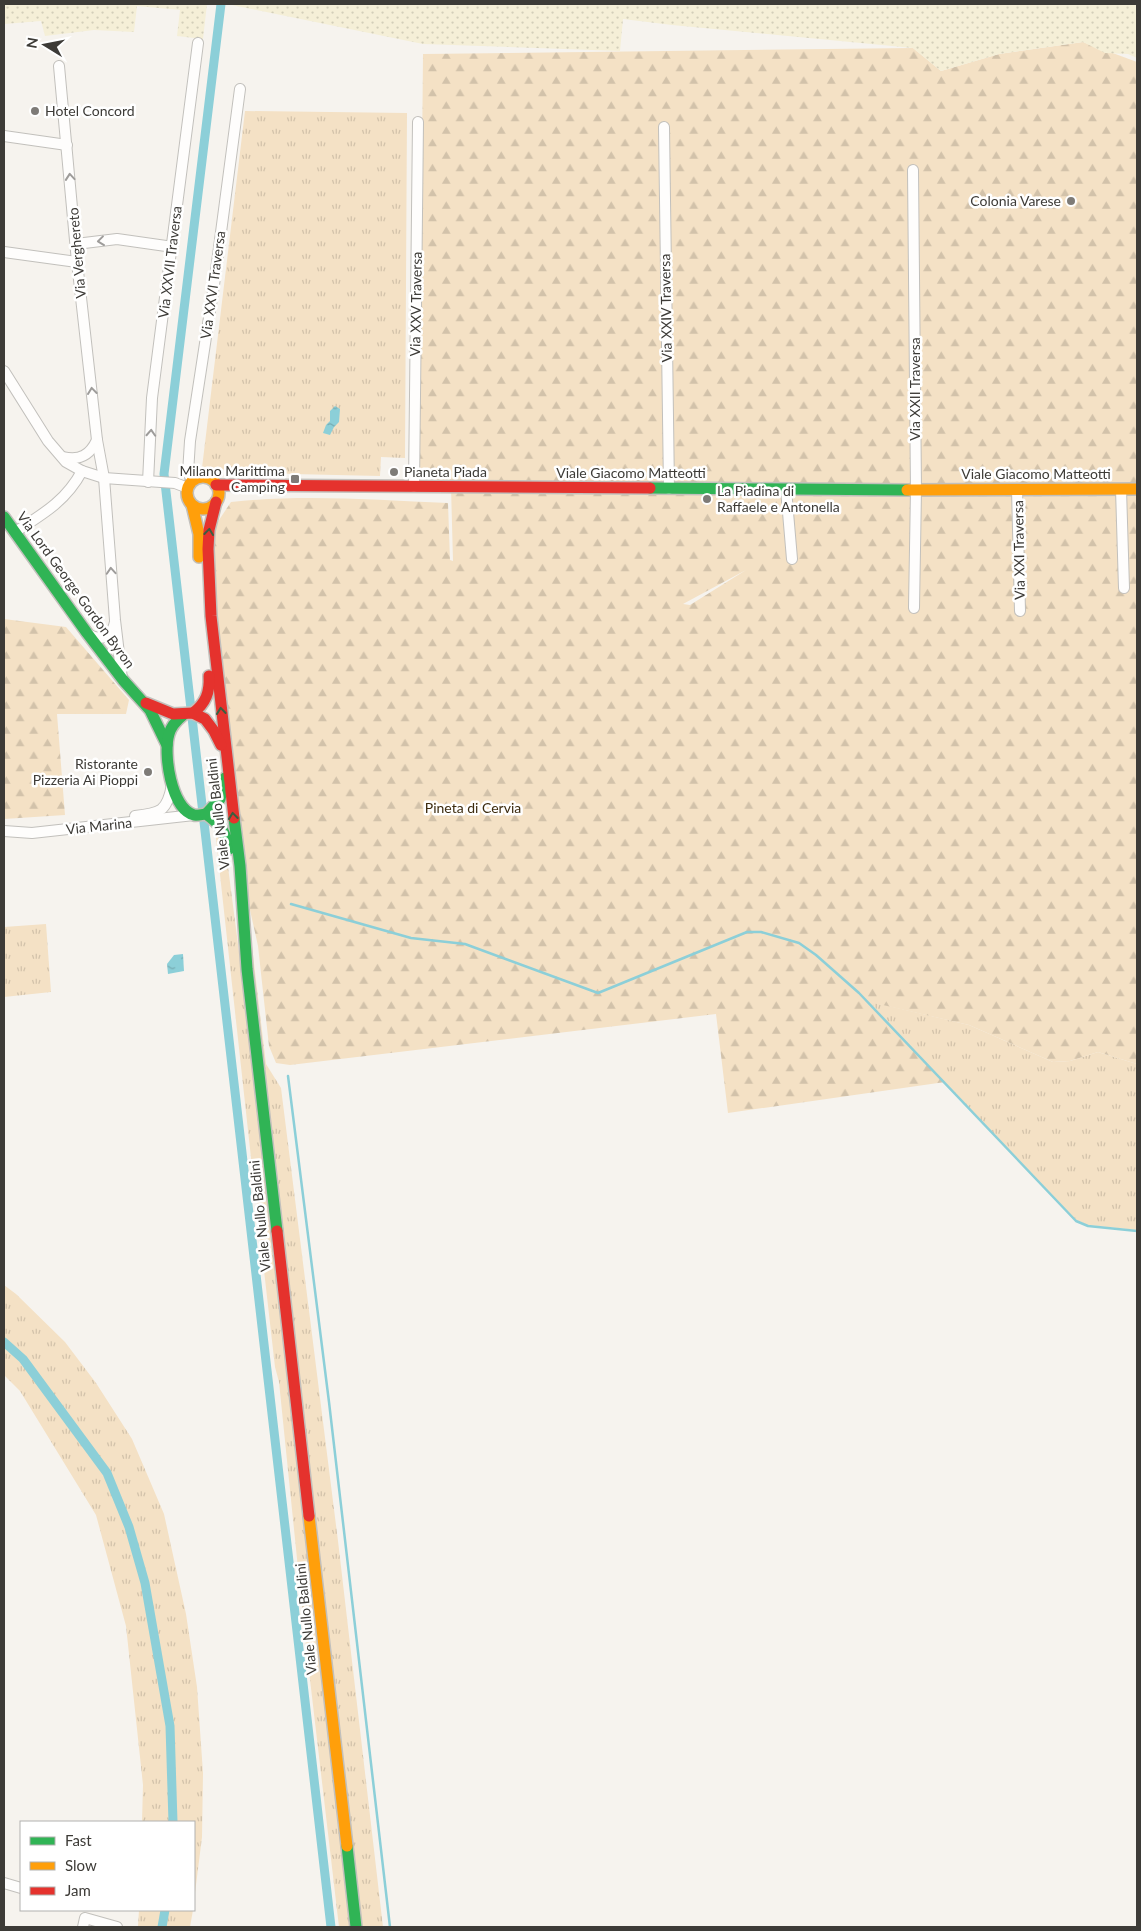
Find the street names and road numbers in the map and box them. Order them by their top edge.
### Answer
street label: Via XXVII Traversa [154,205,185,319]
street label: Via Verghereto [64,207,89,299]
street label: Via XXVI Traversa [196,230,229,340]
street label: Via XXV Traversa [406,251,425,356]
street label: Via XXIV Traversa [656,254,675,362]
street label: Via XXII Traversa [906,337,923,441]
street label: Viale Giacomo Matteotti [556,464,706,481]
street label: Viale Giacomo Matteotti [961,465,1111,482]
street label: Via XXI Traversa [1009,500,1028,600]
street label: Via Lord George Gordon Byron [14,508,139,671]
street label: Viale Nullo Baldini [202,757,233,871]
street label: Via Marina [65,814,133,837]
street label: Viale Nullo Baldini [245,1159,274,1273]
street label: Viale Nullo Baldini [291,1562,320,1676]

